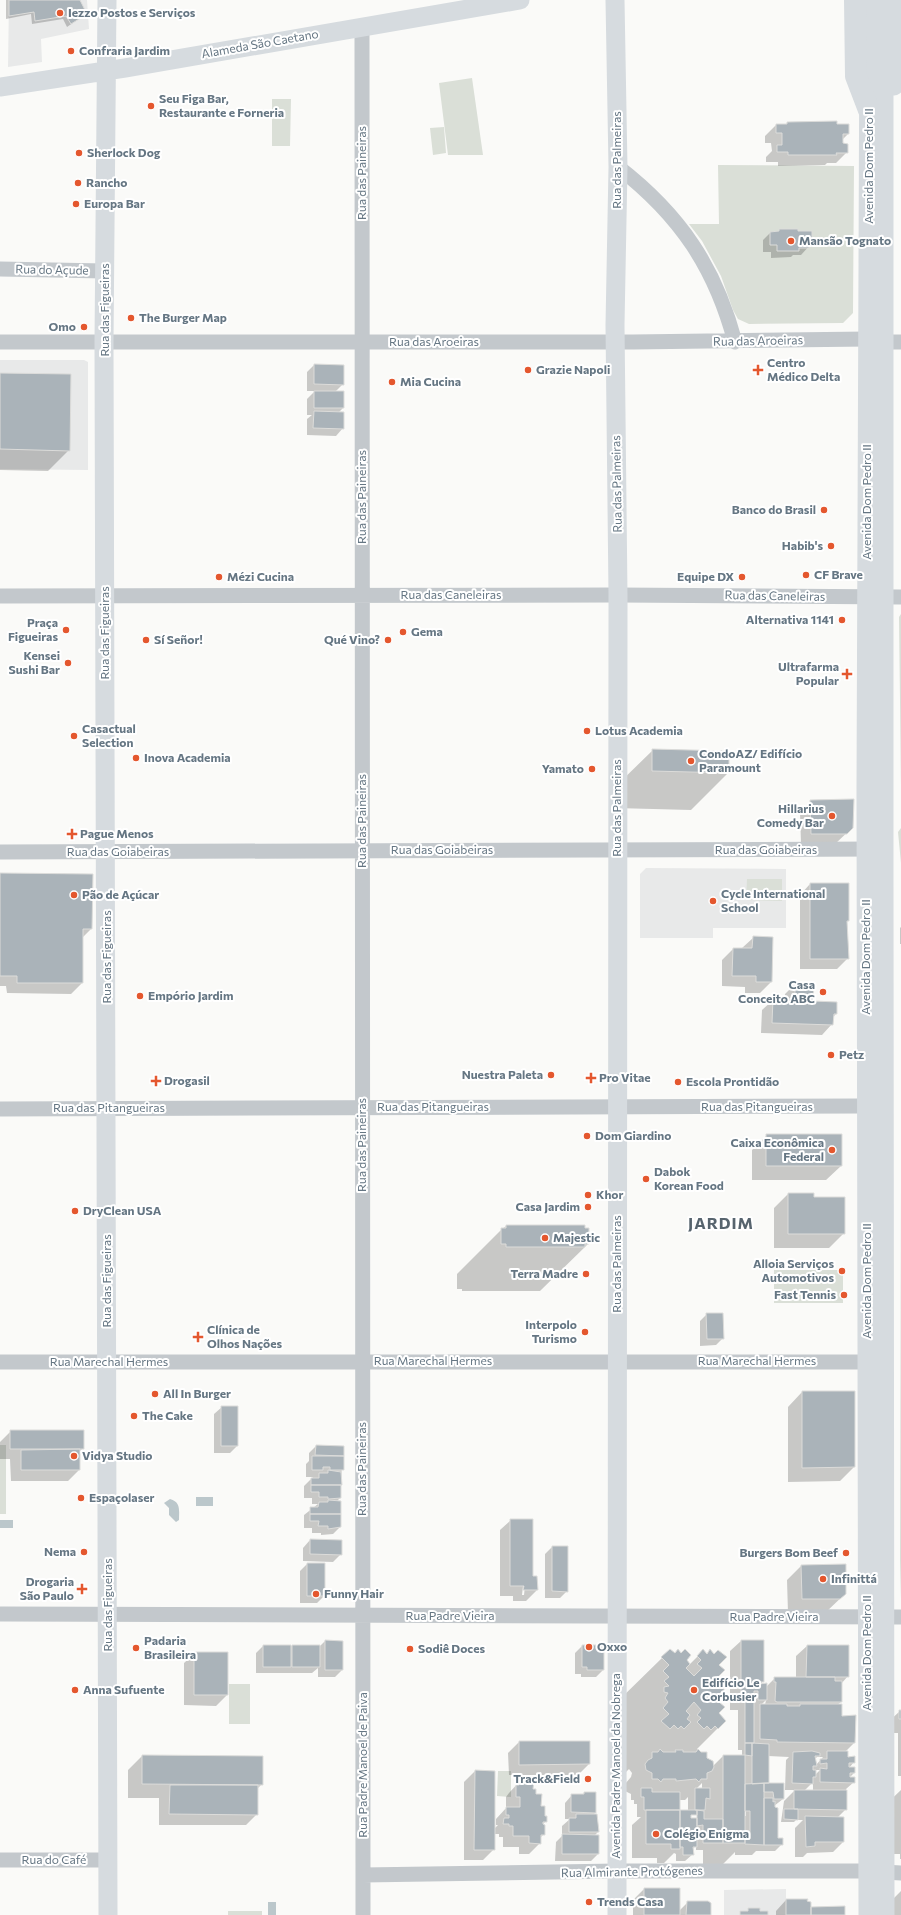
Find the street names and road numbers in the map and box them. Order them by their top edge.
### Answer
street label: Alameda São Caetano [200,26,319,60]
street label: Avenida Dom Pedro II [861,108,875,224]
street label: Rua das Palmeiras [609,111,623,209]
street label: Rua das Paineiras [354,126,368,220]
street label: Rua do Açude [15,261,89,277]
street label: Rua das Figueiras [97,263,111,357]
street label: Rua das Aroeiras [713,332,803,348]
street label: Rua das Aroeiras [389,334,479,348]
street label: Rua das Palmeiras [608,435,624,533]
street label: Avenida Dom Pedro II [859,444,873,560]
street label: Rua das Paineiras [354,450,368,544]
street label: Rua das Figueiras [97,586,111,680]
street label: Rua das Caneleiras [401,587,501,601]
street label: Rua das Caneleiras [725,587,826,603]
street label: Rua das Palmeiras [609,759,623,857]
street label: Rua das Paineiras [354,774,368,868]
street label: Rua das Goiabeiras [391,842,493,856]
street label: Rua das Goiabeiras [715,842,817,856]
street label: Rua das Goiabeiras [67,844,169,858]
street label: Avenida Dom Pedro II [858,899,872,1015]
street label: Rua das Figueiras [99,910,113,1004]
street label: Rua das Paineiras [354,1098,368,1192]
street label: Rua das Pitangueiras [377,1099,489,1113]
street label: Rua das Pitangueiras [701,1099,813,1113]
street label: Rua das Pitangueiras [53,1100,165,1114]
street label: Rua das Palmeiras [609,1215,623,1313]
street label: Avenida Dom Pedro II [859,1223,873,1339]
street label: Rua das Figueiras [99,1234,113,1328]
street label: Rua Marechal Hermes [374,1353,492,1367]
street label: Rua Marechal Hermes [698,1353,816,1367]
street label: Rua Marechal Hermes [50,1354,168,1368]
street label: Rua das Paineiras [354,1422,368,1516]
street label: Rua das Figueiras [100,1558,114,1652]
street label: Avenida Dom Pedro II [859,1595,873,1711]
street label: Rua Padre Vieira [406,1608,494,1622]
street label: Rua Padre Vieira [730,1609,818,1623]
street label: Avenida Padre Manoel da Nobrega [608,1673,622,1859]
street label: Rua Padre Manoel de Paiva [355,1692,369,1838]
street label: Rua do Café [22,1852,86,1866]
street label: Rua Almirante Protógenes [561,1863,703,1879]

